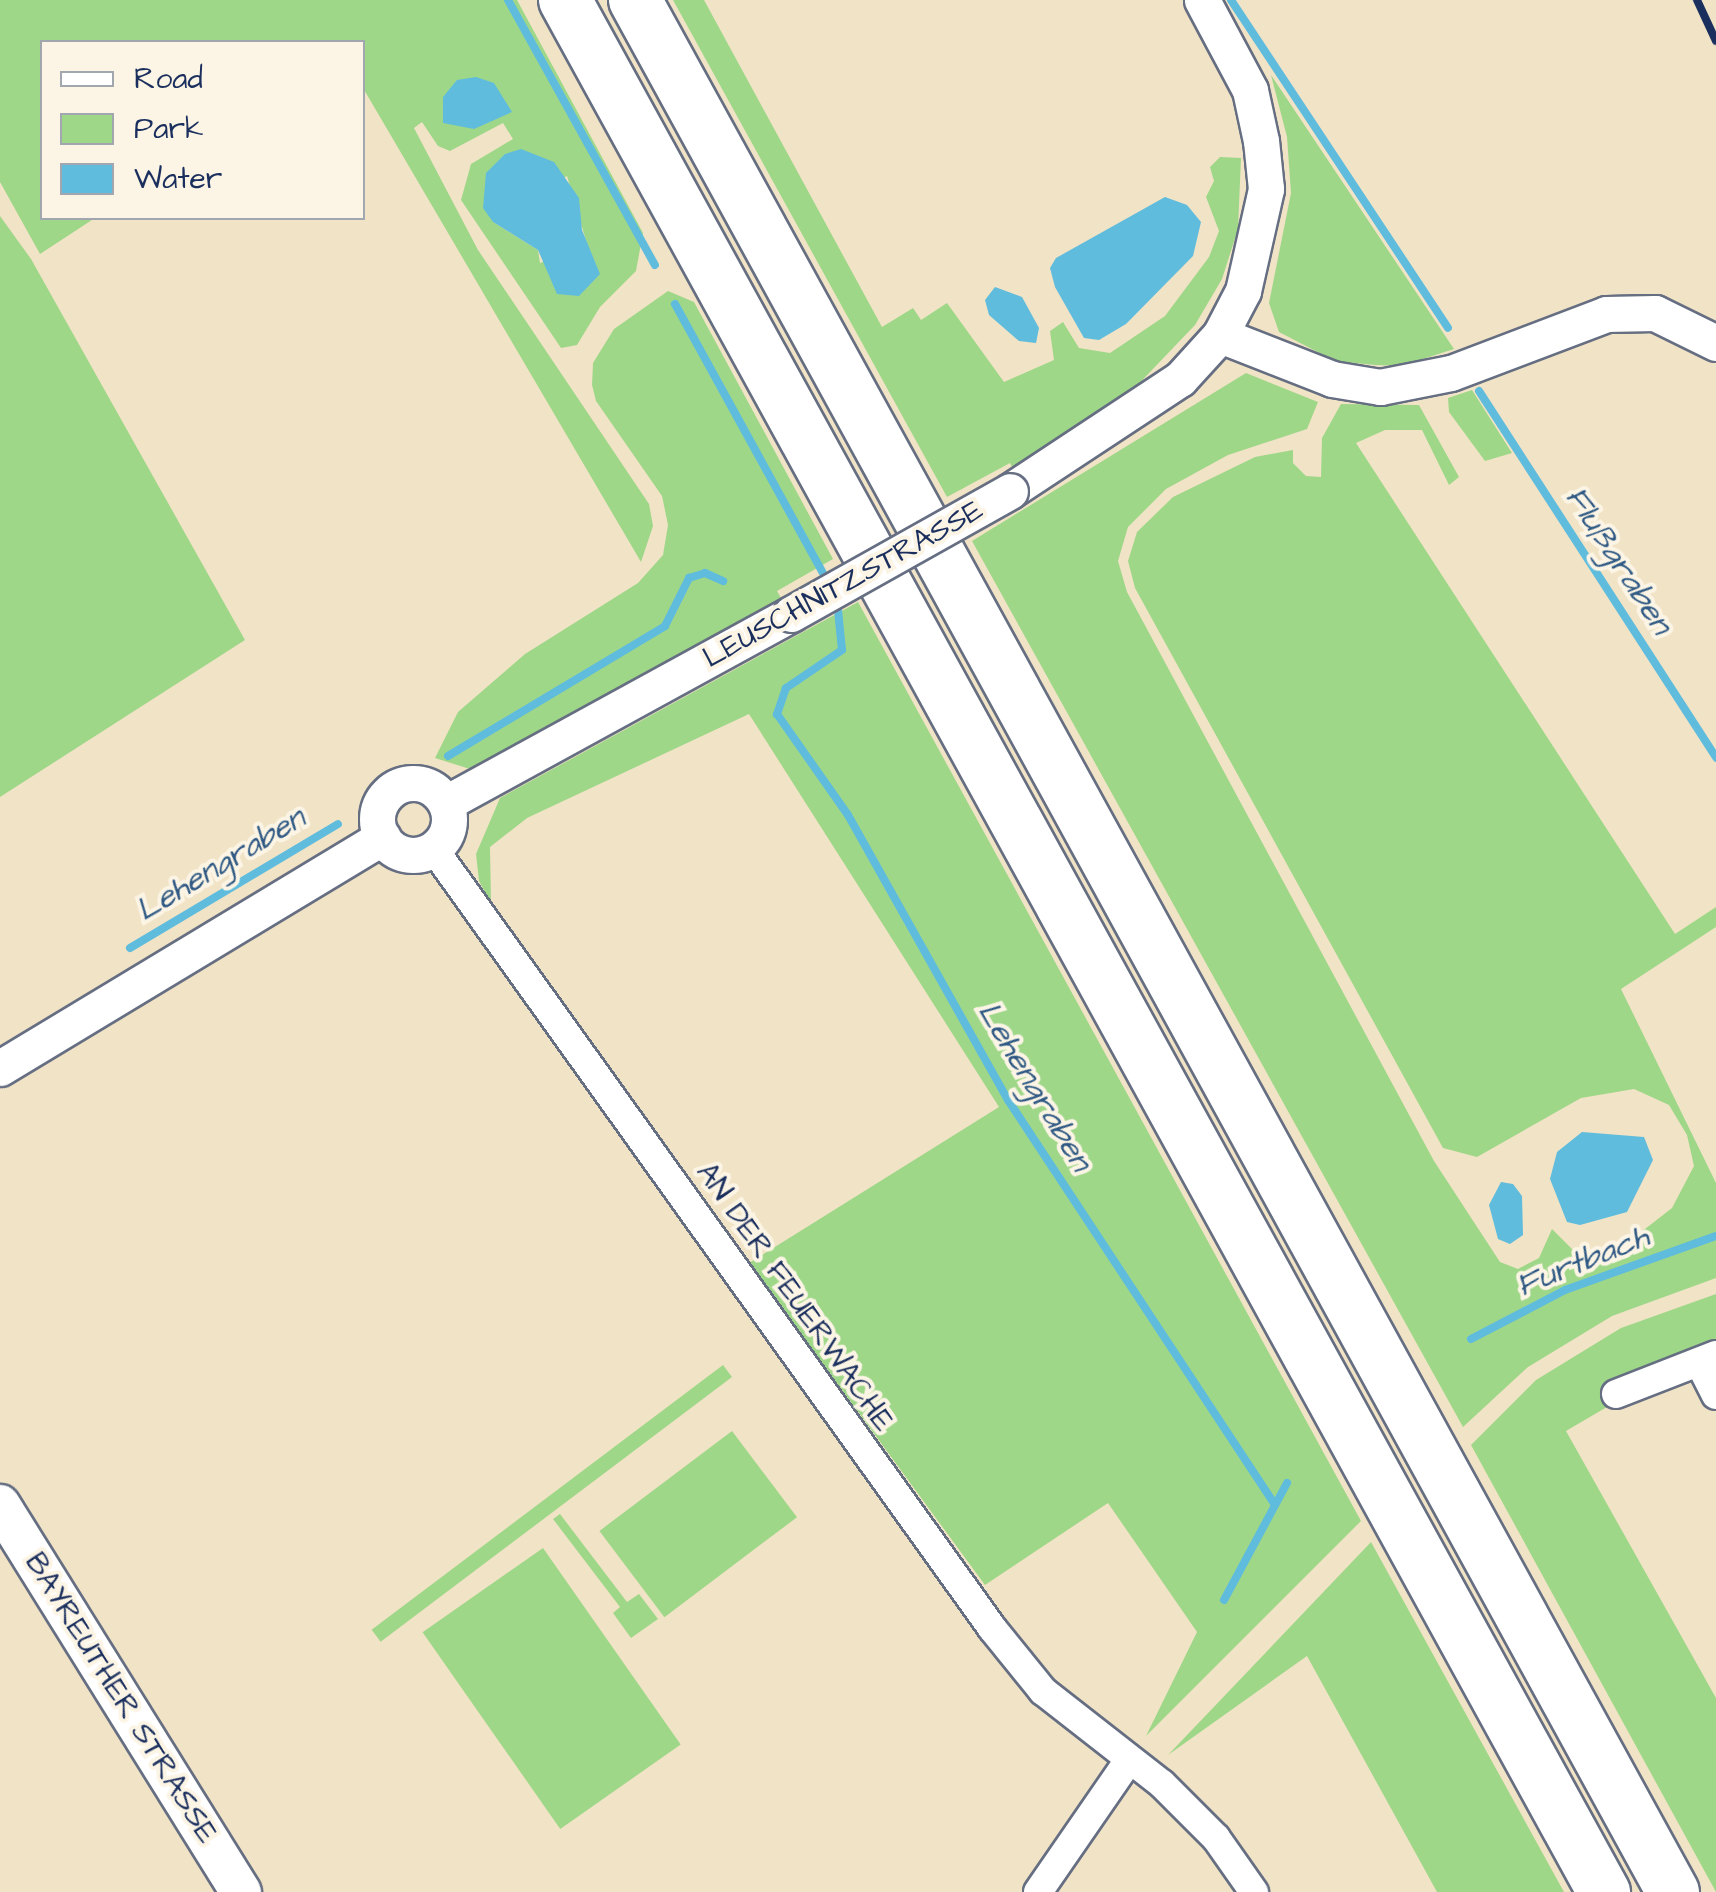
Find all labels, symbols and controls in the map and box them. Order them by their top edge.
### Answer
legend [40,40,365,220]
text: Road [134,58,203,100]
text: Park [134,108,203,150]
text: Water [134,158,222,200]
water label: Flußgraben [1556,480,1680,642]
street label: LEUSCHNITZSTRASSE [697,492,989,676]
water label: Lehengraben [130,800,312,930]
water label: Lehengraben [969,996,1099,1178]
street label: AN DER FEUERWACHE [689,1156,901,1438]
water label: Furtbach [1511,1218,1655,1306]
street label: BAYREUTHER STRASSE [17,1546,225,1850]

